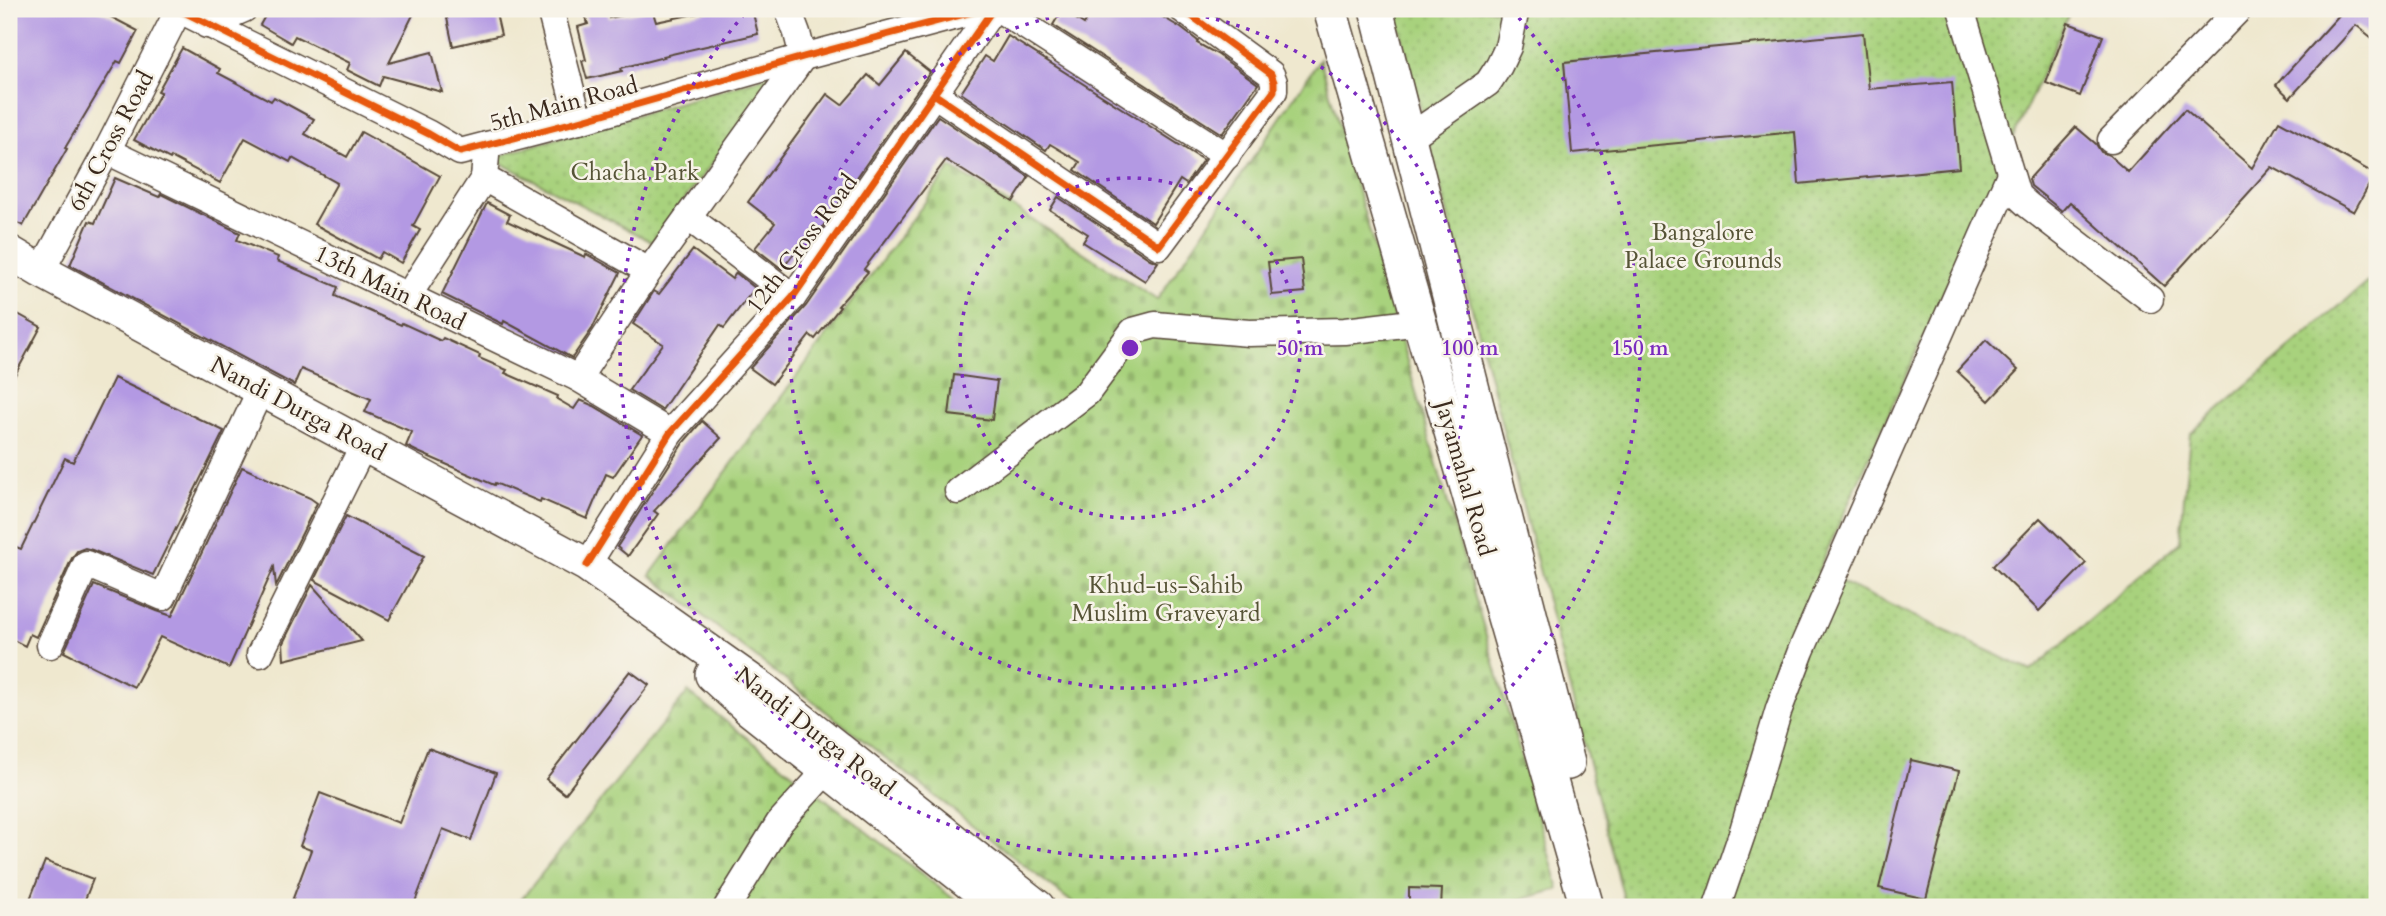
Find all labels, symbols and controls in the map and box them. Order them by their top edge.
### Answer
street label: 6th Cross Road [60,65,162,217]
street label: 5th Main Road [486,68,642,140]
park label: Chacha Park [571,156,700,189]
street label: 12th Cross Road [739,167,866,321]
park label: Bangalore Palace Grounds [1624,216,1782,277]
street label: 13th Main Road [309,237,471,339]
text: 50 m [1277,334,1324,363]
text: 100 m [1441,334,1499,363]
text: 150 m [1611,334,1669,363]
centre of rings [1118,336,1142,360]
street label: Nandi Durga Road [204,349,392,469]
street label: Jayamahal Road [1426,393,1503,560]
park label: Khud-us-Sahib Muslim Graveyard [1071,569,1261,630]
street label: Nandi Durga Road [728,659,902,805]

